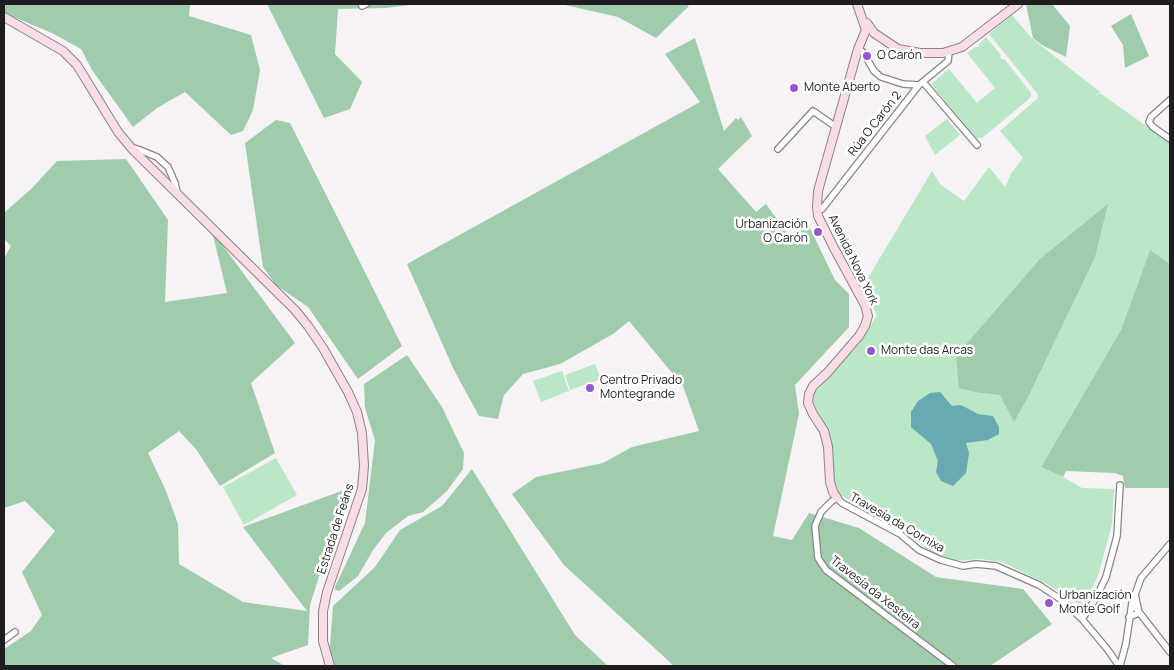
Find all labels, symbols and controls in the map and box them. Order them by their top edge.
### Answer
place label: O Carón [877,49,922,63]
marker: O Carón [861,50,873,62]
place label: Monte Aberto [804,81,880,95]
marker: Monte Aberto [788,82,800,94]
street label: Rúa O Carón 2 [845,89,905,159]
street label: Avenida Nova York [825,212,881,308]
place label: Urbanización O Carón [735,218,808,246]
marker: Urbanización O Carón [812,226,824,238]
place label: Monte das Arcas [881,344,973,358]
marker: Monte das Arcas [865,345,877,357]
place label: Centro Privado Montegrande [600,374,682,402]
marker: Centro Privado Montegrande [584,382,596,394]
street label: Estrada de Feáns [315,482,357,576]
street label: Travesía da Cornixa [847,490,947,556]
street label: Travesía da Xesteira [827,554,923,632]
place label: Urbanización Monte Golf [1059,589,1132,617]
marker: Urbanización Monte Golf [1043,597,1055,609]

